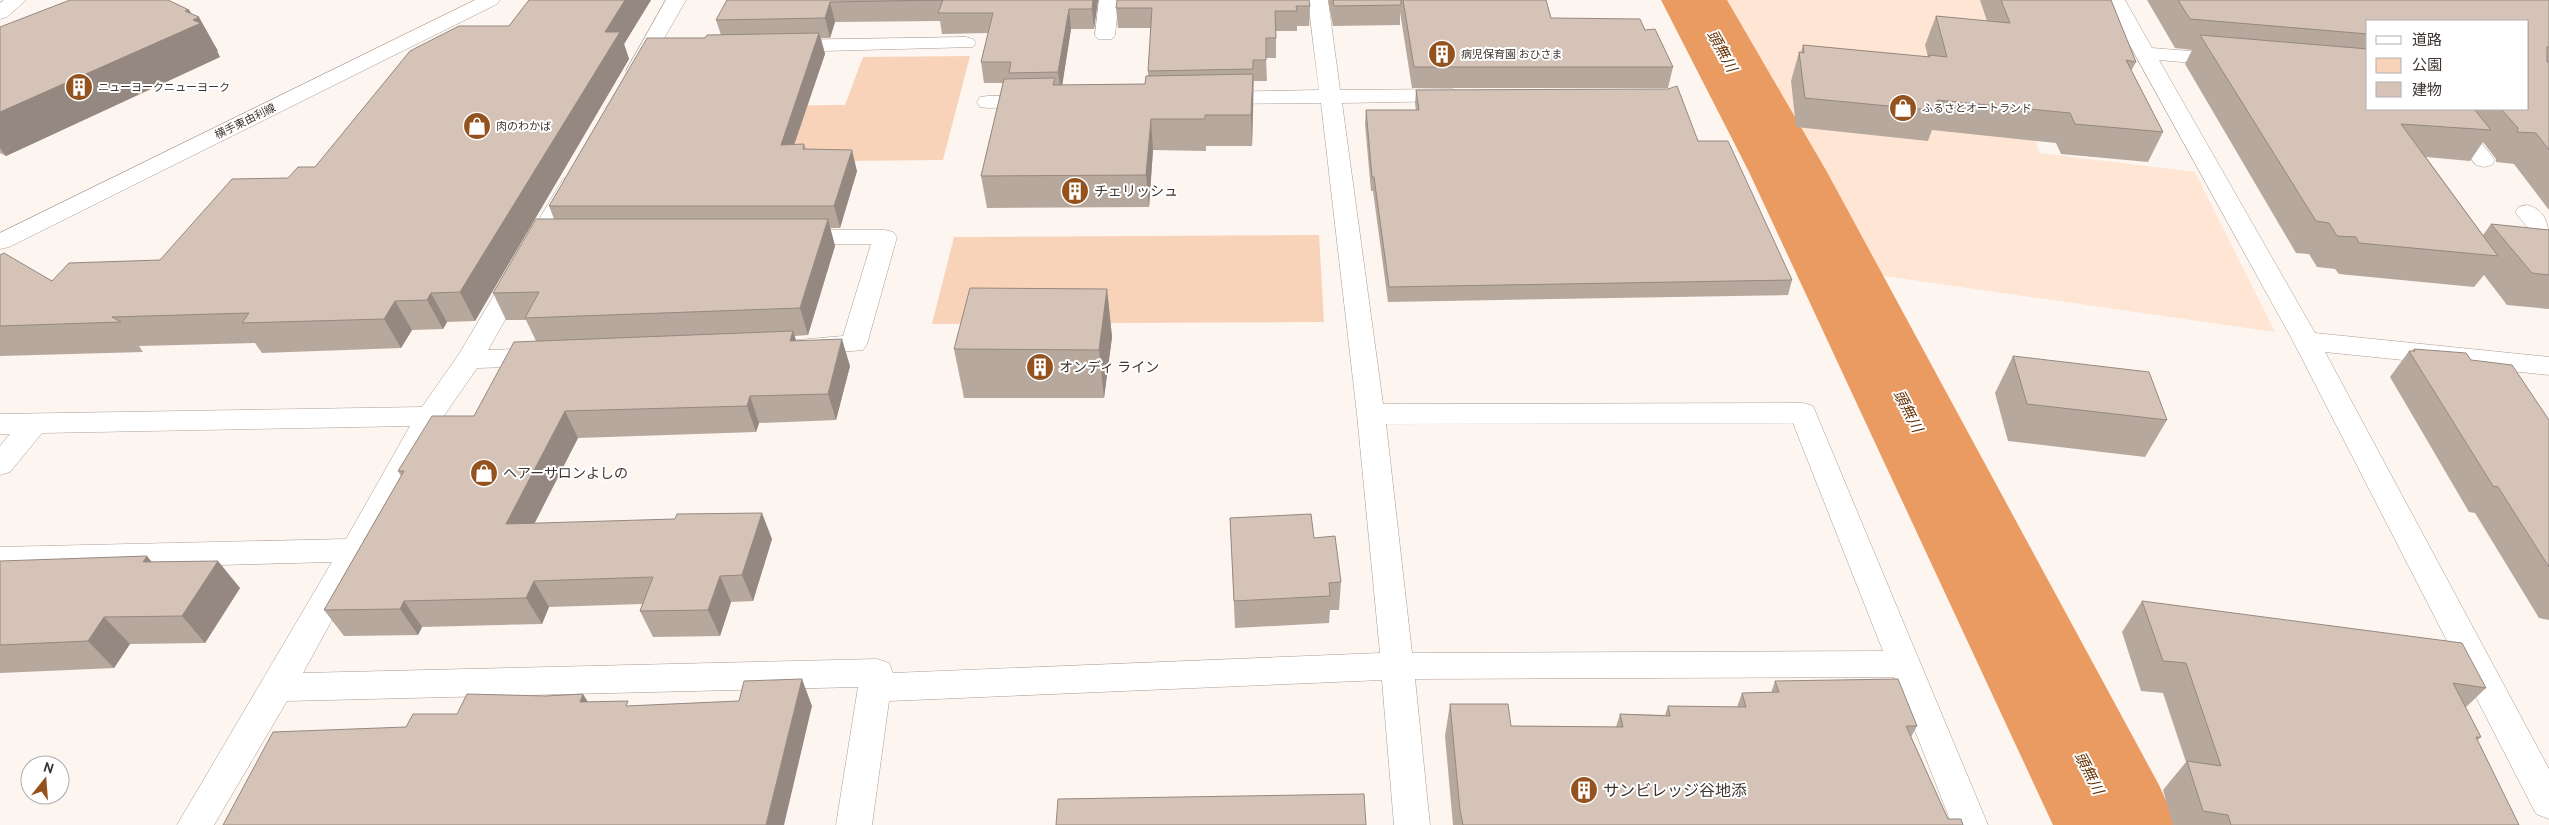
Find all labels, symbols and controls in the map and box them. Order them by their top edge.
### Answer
legend [2366,20,2529,110]
water label: 頭無川 [1703,27,1742,77]
text: 道路 [2412,31,2442,49]
building icon: 病児保育園 おひさま [1427,39,1457,69]
place label: 病児保育園 おひさま [1461,47,1562,61]
text: 公園 [2412,56,2442,74]
building icon: ニューヨークニューヨーク [64,72,94,102]
place label: ニューヨークニューヨーク [98,80,230,94]
text: 建物 [2412,81,2442,99]
shop icon: ふるさとオートランド [1888,93,1918,123]
street label: 横手東由利線 [212,100,278,142]
place label: ふるさとオートランド [1922,101,2032,115]
shop icon: 肉のわかば [462,111,492,141]
place label: 肉のわかば [496,119,551,133]
building icon: チェリッシュ [1060,176,1090,206]
place label: チェリッシュ [1094,182,1178,200]
building icon: オンディ ライン [1025,352,1055,382]
place label: オンディ ライン [1059,358,1159,376]
water label: 頭無川 [1890,387,1927,437]
shop icon: ヘアーサロンよしの [469,458,499,488]
place label: ヘアーサロンよしの [503,464,628,482]
water label: 頭無川 [2071,749,2108,799]
north arrow [20,755,70,805]
text: N [41,758,56,778]
building icon: サンビレッジ谷地添 [1569,775,1599,805]
place label: サンビレッジ谷地添 [1603,781,1747,800]

